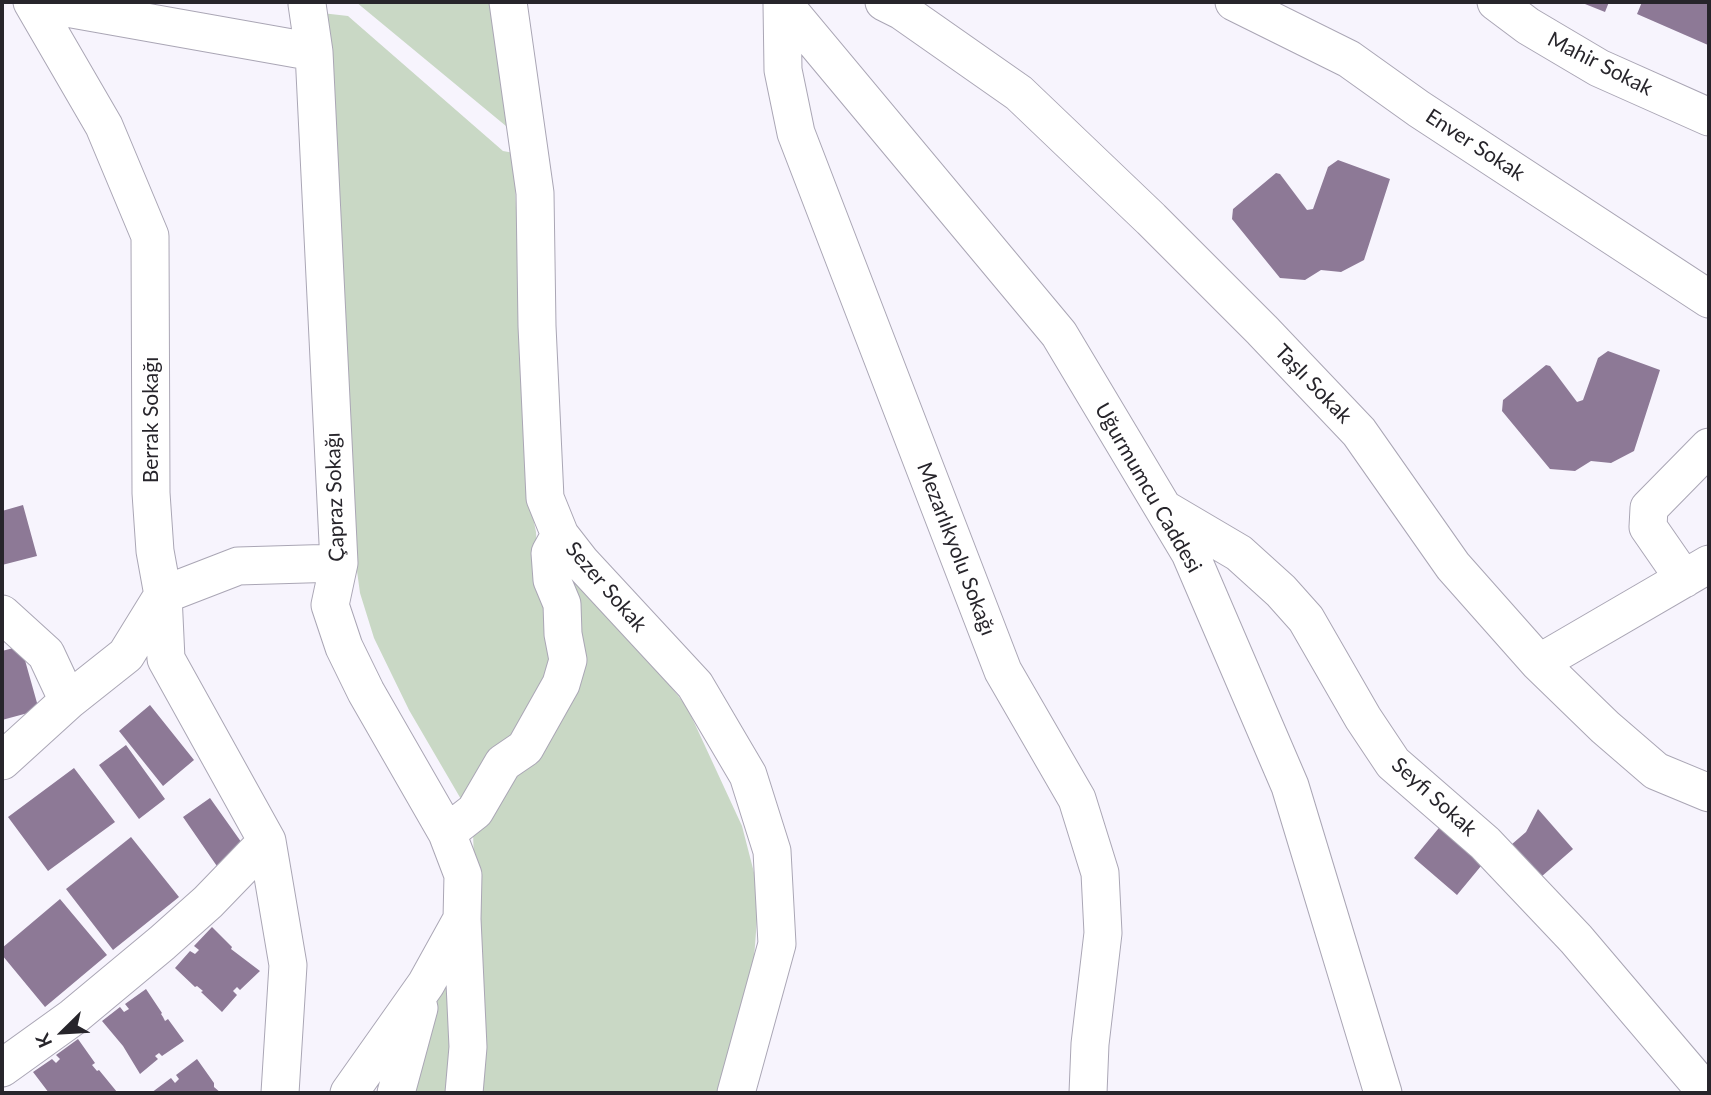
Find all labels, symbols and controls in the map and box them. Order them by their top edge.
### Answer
street label: Mahir Sokak [1543,27,1657,101]
street label: Enver Sokak [1421,104,1529,186]
street label: Taşlı Sokak [1269,339,1357,429]
street label: Berrak Sokağı [138,357,164,483]
street label: Uğurmumcu Caddesi [1089,399,1207,577]
street label: Çapraz Sokağı [320,432,350,562]
street label: Mezarlıkyolu Sokağı [911,459,1001,639]
street label: Sezer Sokak [560,537,652,637]
street label: Seyfi Sokak [1386,752,1482,842]
north arrow [28,997,98,1067]
text: K [30,1030,57,1051]

